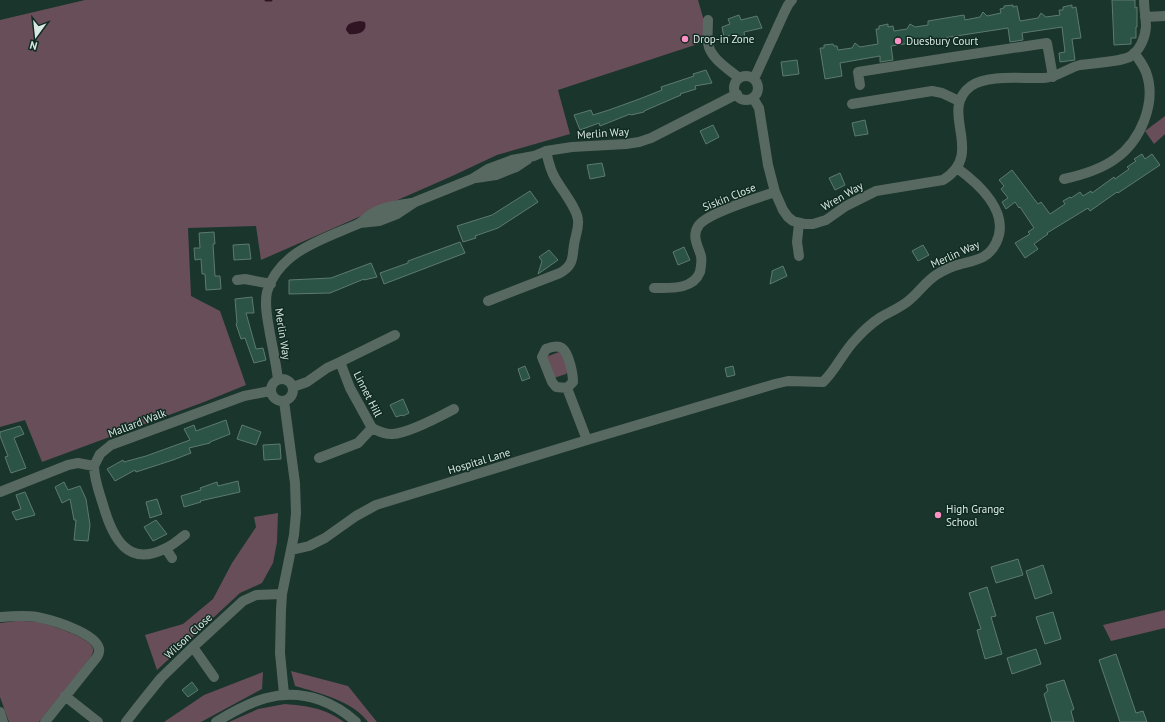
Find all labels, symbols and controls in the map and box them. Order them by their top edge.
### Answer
north arrow [16,16,56,56]
place label: Drop-in Zone [693,32,755,46]
marker: Drop-in Zone [680,34,690,44]
place label: Duesbury Court [906,34,978,48]
marker: Duesbury Court [893,36,903,46]
text: N [28,38,39,53]
street label: Merlin Way [576,124,630,142]
street label: Wren Way [819,178,866,214]
street label: Siskin Close [700,180,758,214]
street label: Merlin Way [928,237,982,271]
street label: Merlin Way [272,307,294,362]
street label: Linnet Hill [350,369,386,420]
street label: Mallard Walk [106,405,169,440]
street label: Hospital Lane [446,445,512,477]
place label: High Grange School [946,502,1005,529]
marker: High Grange School [933,510,943,520]
street label: Wilson Close [161,610,215,662]

